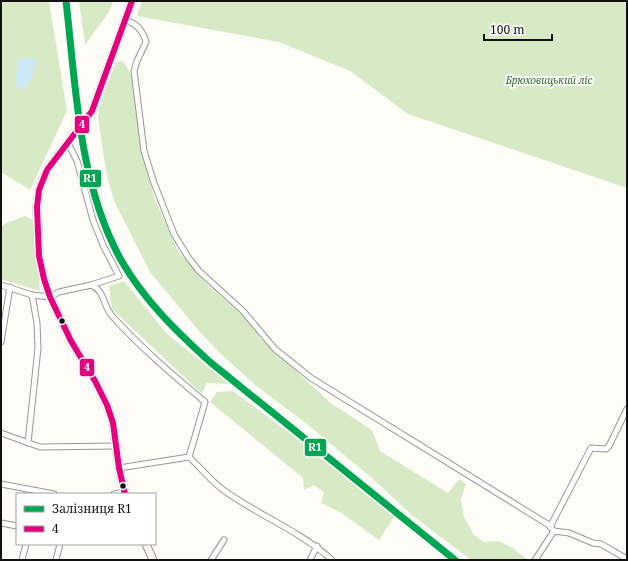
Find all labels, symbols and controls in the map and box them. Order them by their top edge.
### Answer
scale bar [484,16,552,42]
text: 100 m [490,21,525,38]
park label: Брюховицький ліс [505,73,592,87]
line badge: 4 [74,115,90,134]
text: 4 [79,116,85,131]
line badge: R1 [79,169,102,188]
text: R1 [83,170,97,185]
unlabelled marker [57,316,67,326]
line badge: 4 [79,358,95,377]
text: 4 [84,359,90,374]
line badge: R1 [304,438,327,457]
text: R1 [308,439,322,454]
unlabelled marker [118,481,128,491]
legend [16,493,156,545]
text: Залізниця R1 [52,500,132,517]
text: 4 [52,520,59,537]

